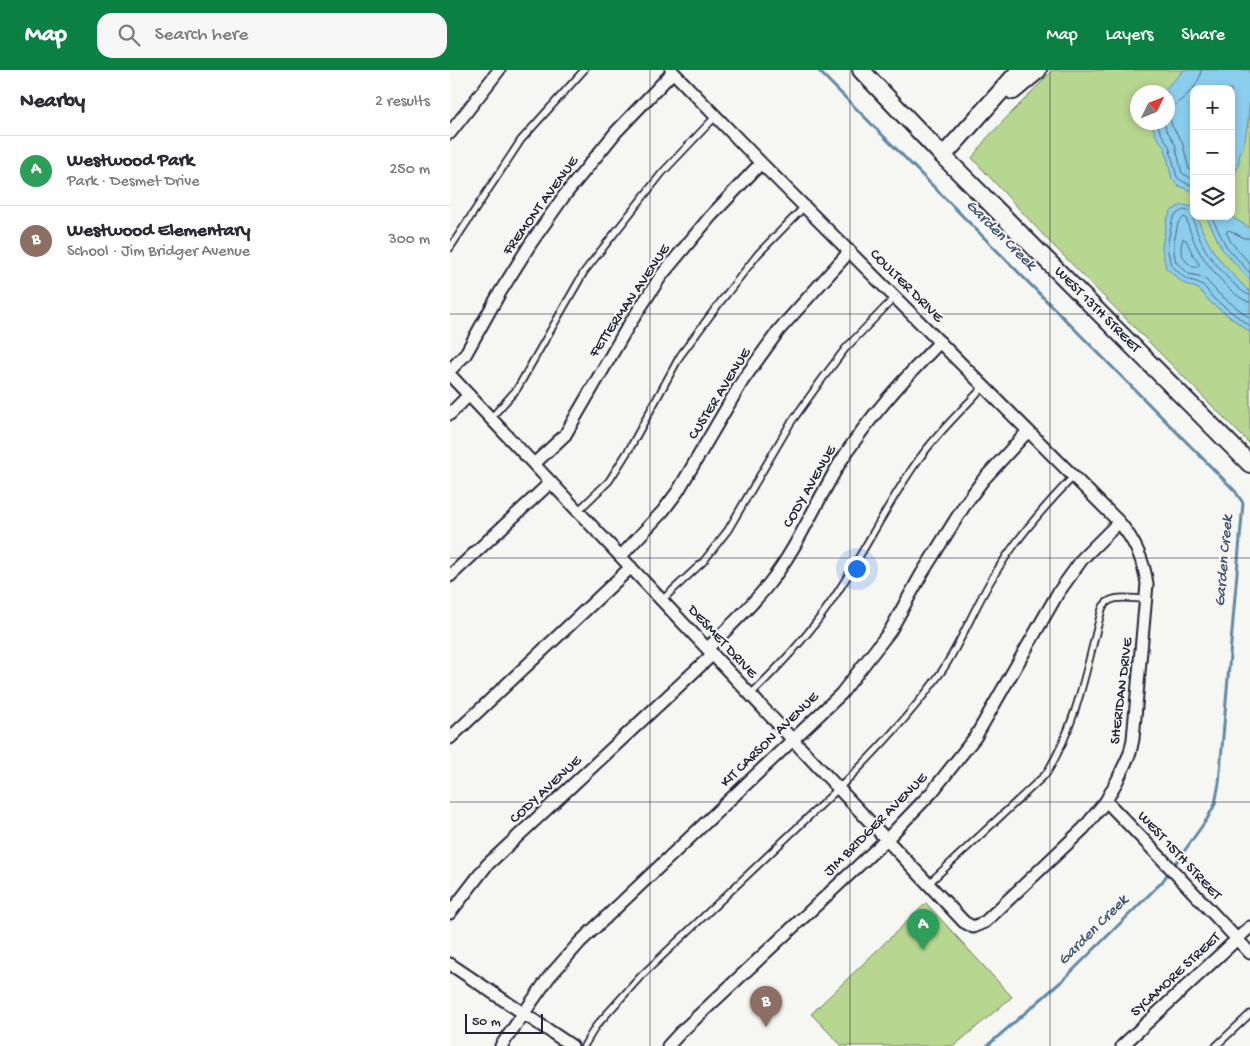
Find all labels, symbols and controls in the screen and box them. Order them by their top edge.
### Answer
search box [97,13,447,58]
text: Map [25,21,67,50]
icon: search [115,21,143,49]
text: Search here [155,24,248,47]
text: Map [1046,25,1078,46]
text: Layers [1106,25,1153,46]
text: Share [1181,25,1225,46]
north arrow [1130,85,1175,130]
map controls [1190,85,1235,220]
button: + [1190,85,1235,130]
text: Nearby [20,90,85,115]
text: 2 results [375,93,430,112]
button: − [1190,130,1235,175]
text: Westwood Park [67,150,194,173]
street label: FREMONT AVENUE [499,153,583,260]
text: A [31,161,41,180]
text: 250 m [390,161,430,180]
text: Park · Desmet Drive [67,173,200,192]
button: layers [1190,175,1235,220]
water label: Garden Creek [961,197,1040,276]
text: Westwood Elementary [67,220,250,243]
text: B [32,231,40,250]
text: 300 m [388,231,430,250]
street label: FETTERMAN AVENUE [585,240,675,362]
text: School · Jim Bridger Avenue [67,243,250,262]
street label: COULTER DRIVE [865,245,947,327]
street label: WEST 13TH STREET [1050,263,1145,358]
street label: CUSTER AVENUE [685,344,756,443]
street label: CODY AVENUE [779,442,841,531]
water label: Garden Creek [1212,513,1239,607]
your location [844,556,870,582]
street label: DESMET DRIVE [683,601,761,683]
street label: SHERIDAN DRIVE [1107,636,1138,745]
street label: KIT CARSON AVENUE [717,688,823,792]
street label: CODY AVENUE [506,752,586,828]
street label: JIM BRIDGER AVENUE [820,769,932,881]
street label: WEST 15TH STREET [1133,808,1226,905]
water label: Garden Creek [1055,891,1134,970]
pin: A [907,909,939,950]
street label: SYCAMORE STREET [1127,928,1226,1021]
pin: B [750,986,782,1027]
scale bar [465,1011,542,1034]
text: 50 m [472,1014,501,1031]

